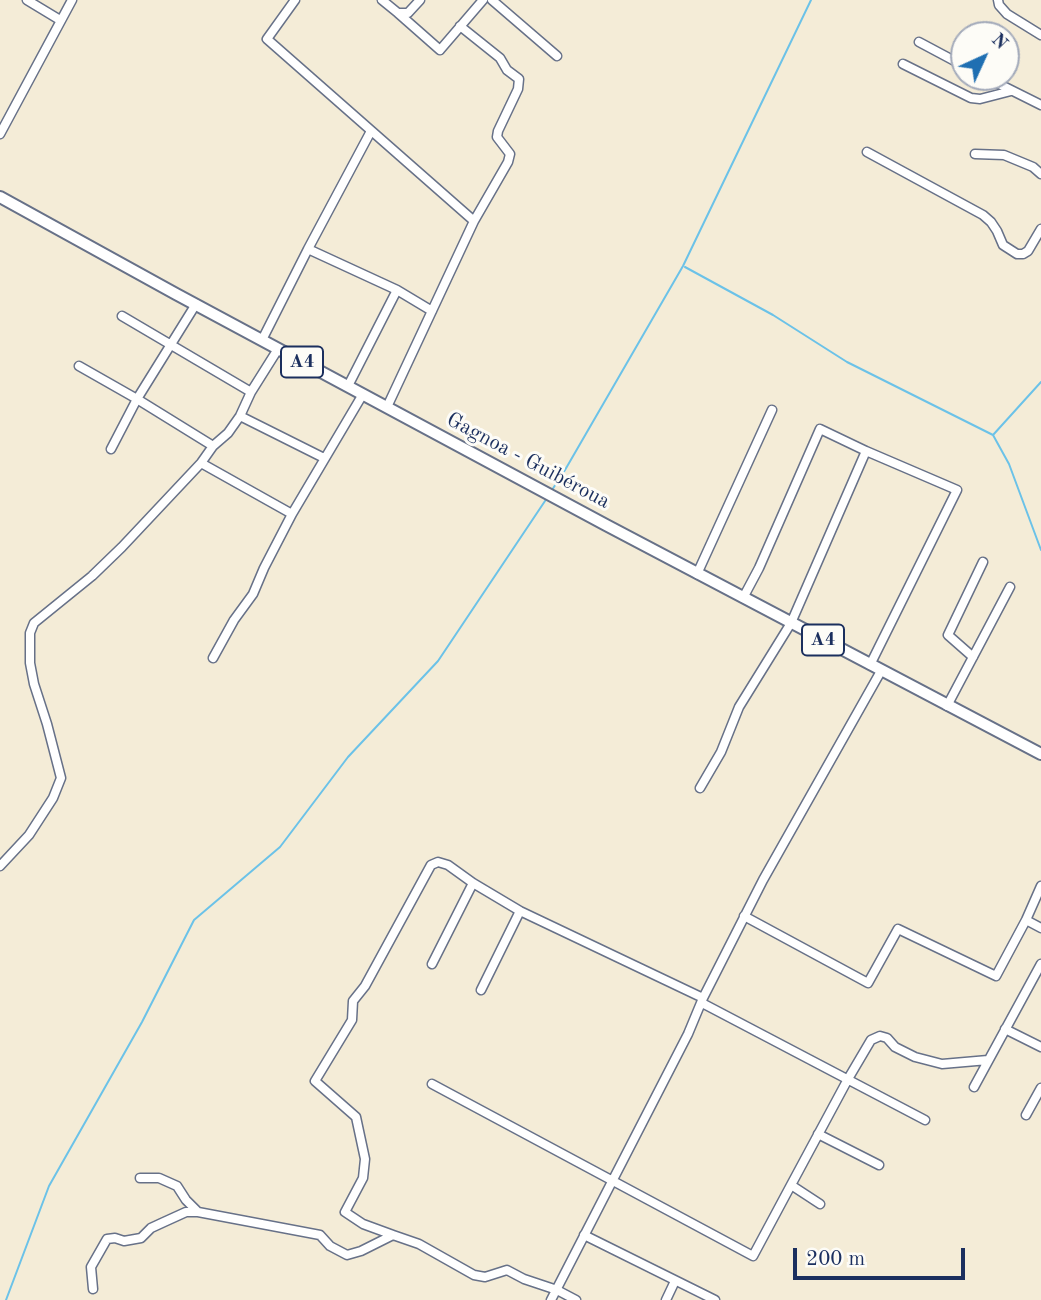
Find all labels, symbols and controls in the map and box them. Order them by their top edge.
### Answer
north arrow [950,21,1020,91]
text: N [987,30,1011,54]
road number: A4 [281,346,323,378]
street label: Gagnoa - Guibéroua [442,407,614,515]
road number: A4 [802,624,844,656]
scale bar [796,1234,968,1278]
text: 200 m [806,1249,865,1270]

